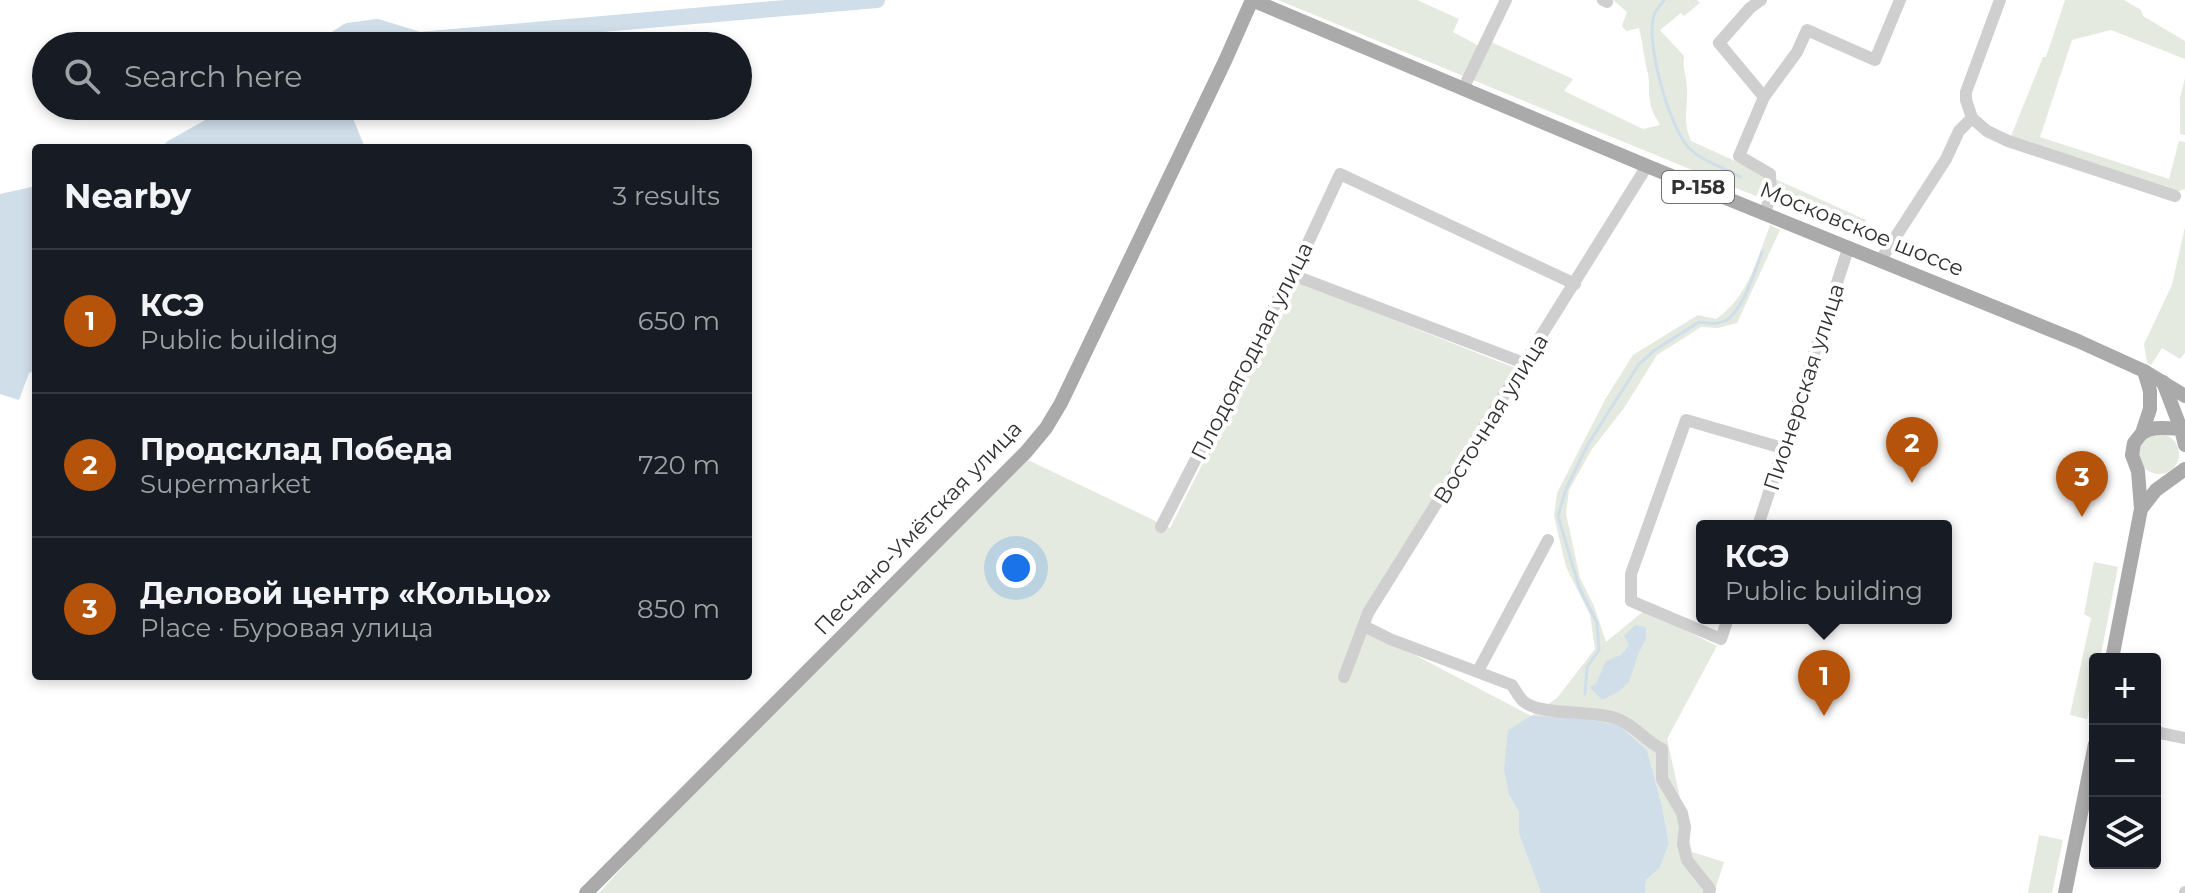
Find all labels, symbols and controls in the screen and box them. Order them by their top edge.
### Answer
search box [32,32,752,120]
icon: search [60,54,104,98]
text: Search here [124,58,302,95]
road number: Р-158 [1662,171,1734,203]
text: Nearby [64,175,191,217]
street label: Московское шоссе [1756,176,1968,282]
text: 3 results [613,180,720,212]
street label: Плодоягодная улица [1185,238,1319,464]
street label: Пионерская улица [1758,280,1850,494]
text: КСЭ [140,287,205,324]
text: 1 [85,305,95,337]
text: 650 m [638,305,720,337]
text: Public building [140,324,338,356]
street label: Восточная улица [1428,329,1554,509]
street label: Песчано-Умётская улица [808,415,1028,641]
pin: 2 [1886,417,1938,483]
text: Продсклад Победа [140,431,453,468]
text: 2 [82,449,98,481]
text: 720 m [638,449,720,481]
pin: 3 [2056,451,2108,517]
text: Supermarket [140,468,311,500]
popup [1696,520,1952,624]
text: КСЭ [1725,538,1789,575]
your location [996,548,1036,588]
text: Деловой центр «Кольцо» [140,575,552,612]
text: Public building [1725,575,1923,607]
text: 3 [82,593,98,625]
text: 850 m [637,593,720,625]
text: Place · Буровая улица [140,612,433,644]
pin: 1 [1798,650,1850,716]
map controls [2089,653,2161,869]
button: + [2089,653,2161,725]
button: − [2089,725,2161,797]
button: layers [2089,797,2161,869]

